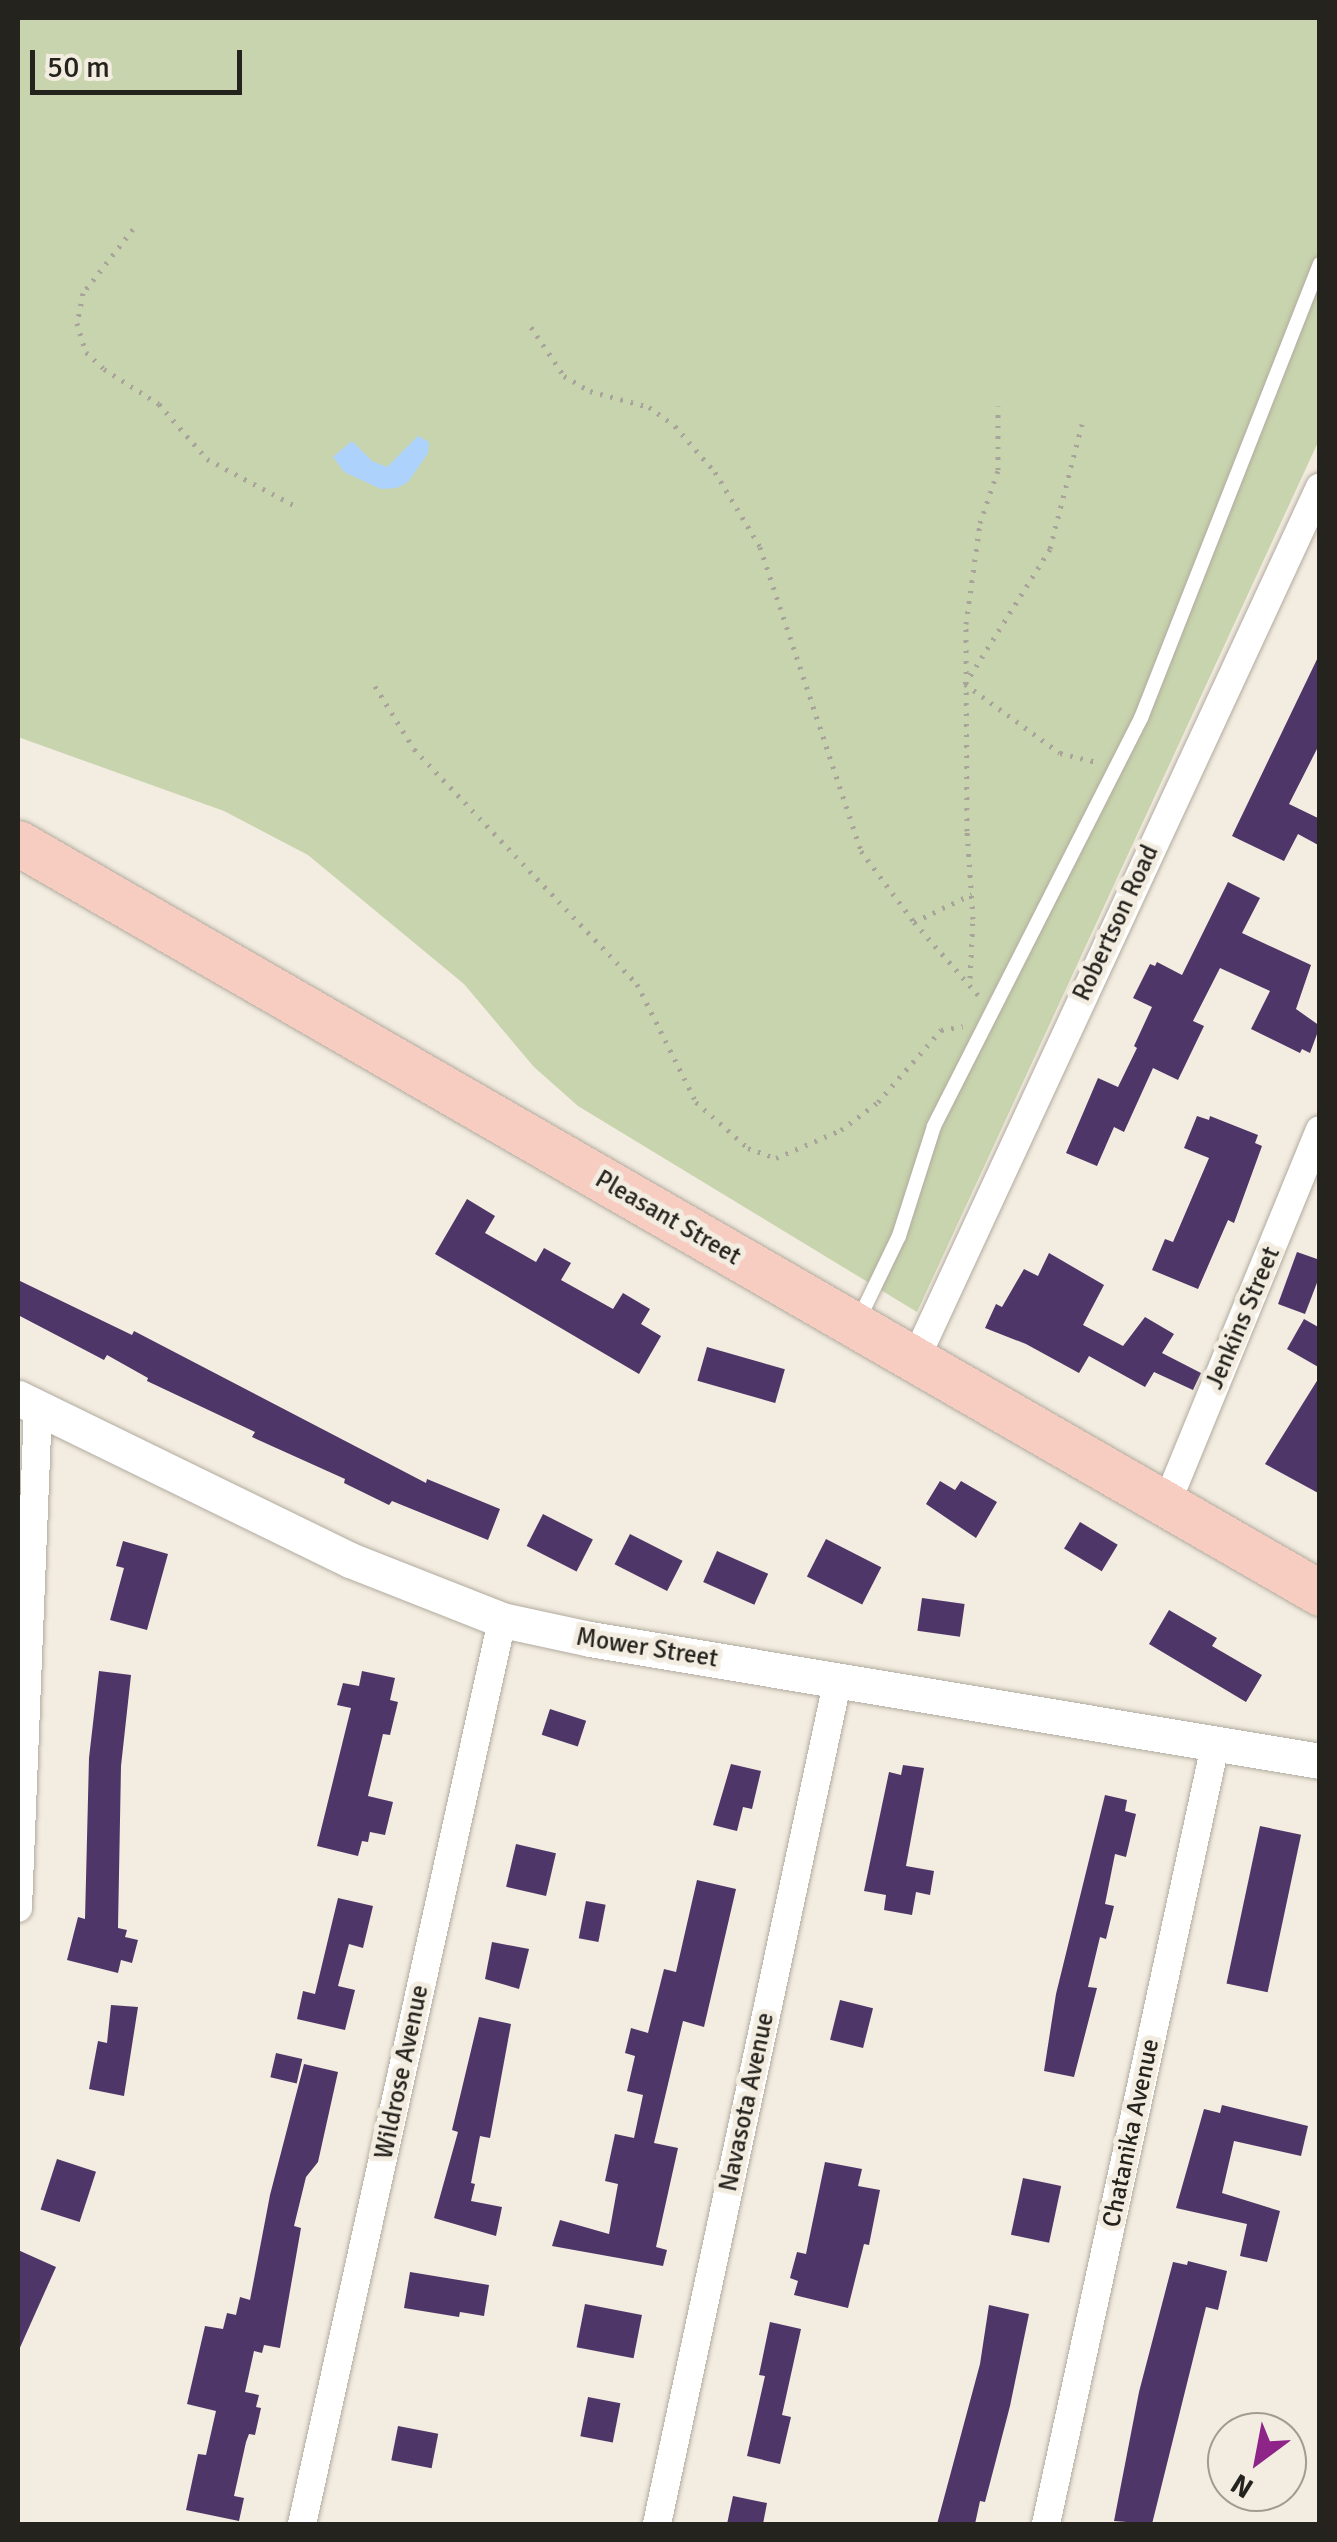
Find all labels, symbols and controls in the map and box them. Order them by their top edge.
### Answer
scale bar [35,30,248,92]
text: 50 m [47,49,110,86]
street label: Robertson Road [1067,840,1165,1006]
street label: Pleasant Street [590,1164,746,1272]
street label: Jenkins Street [1200,1242,1286,1394]
street label: Mower Street [574,1622,720,1674]
street label: Wildrose Avenue [369,1982,435,2162]
street label: Navasota Avenue [713,2010,781,2194]
street label: Chatanika Avenue [1096,2036,1166,2230]
north arrow [1207,2412,1307,2512]
text: N [1225,2466,1259,2505]

